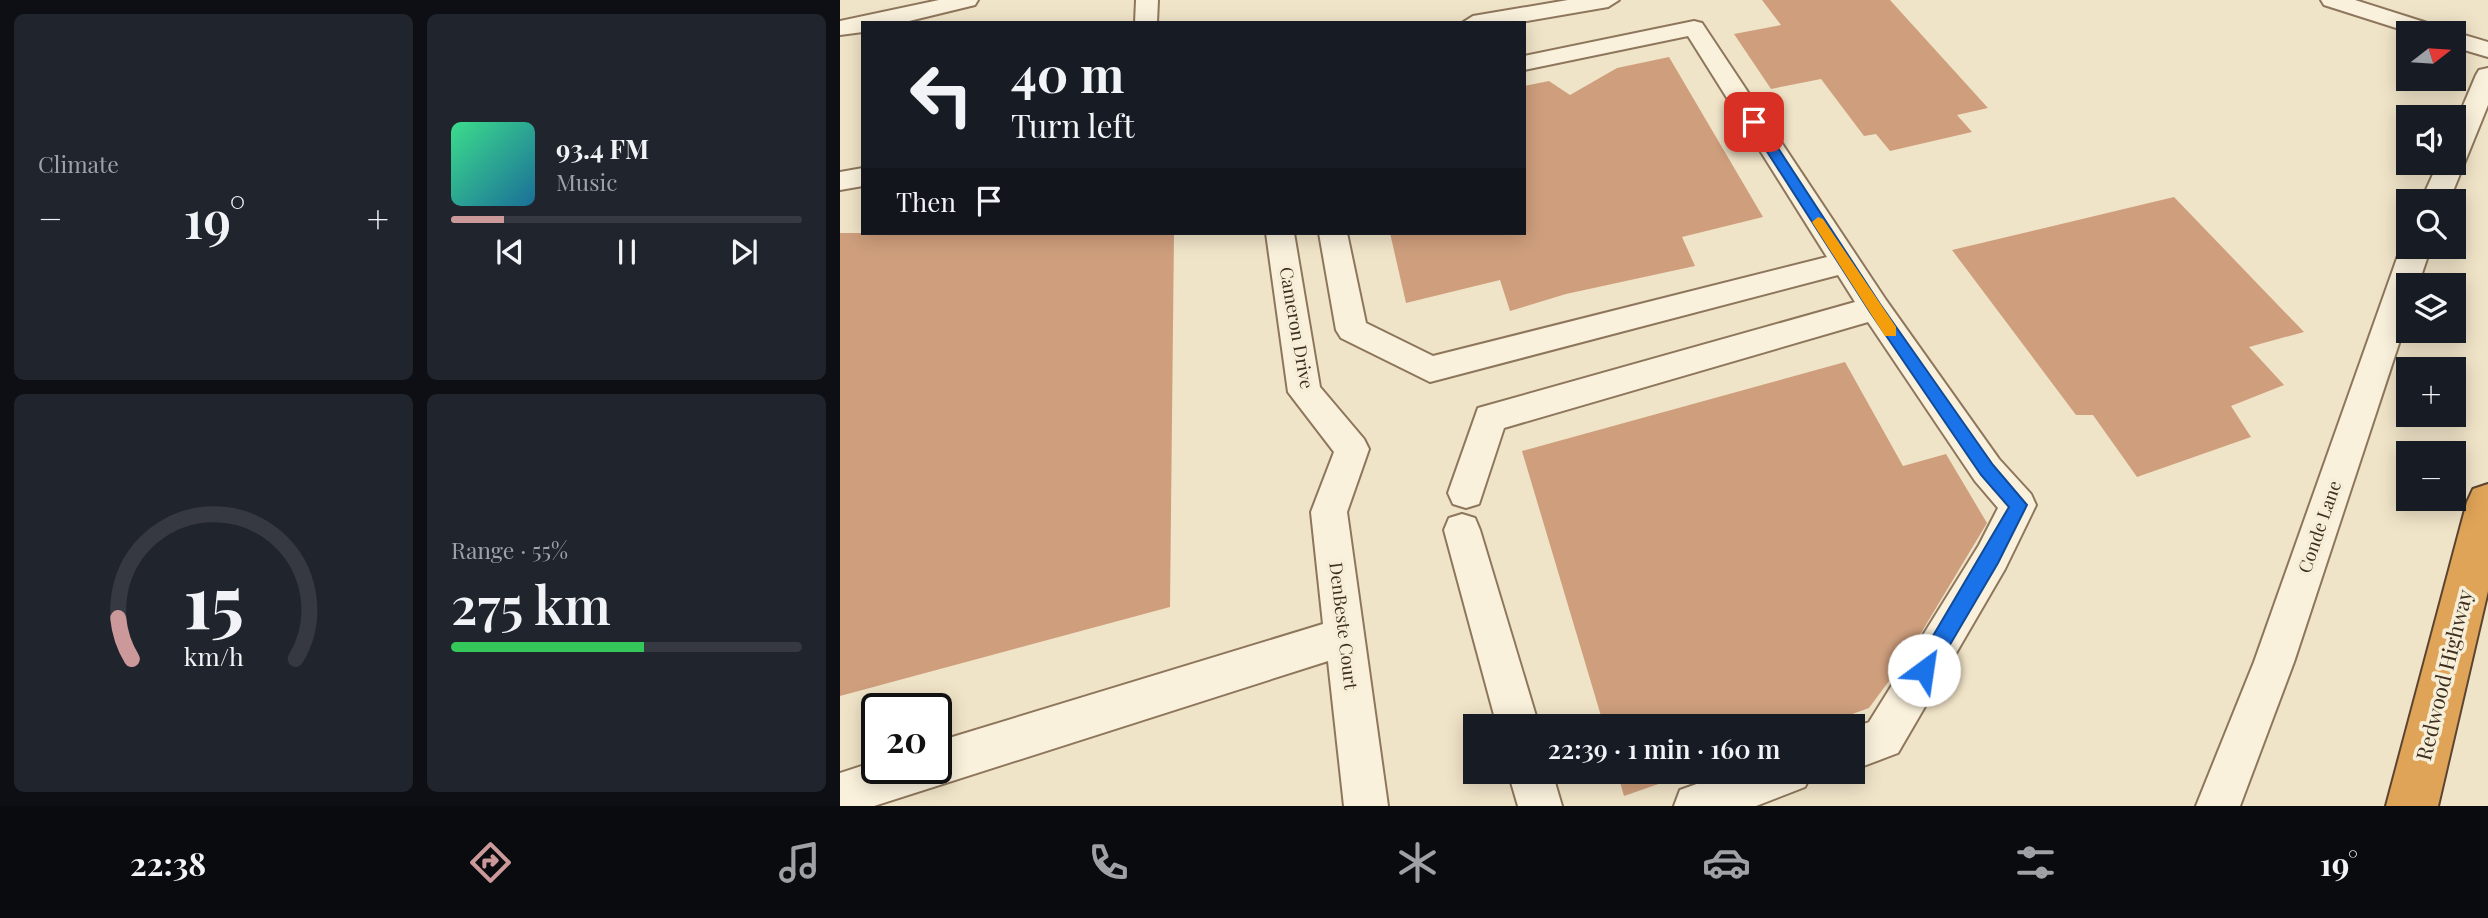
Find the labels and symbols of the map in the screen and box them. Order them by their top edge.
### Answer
north arrow [2396,21,2466,91]
pin [1724,92,1784,152]
street label: Cameron Drive [1274,265,1320,391]
street label: Conde Lane [2292,477,2346,576]
street label: DenBeste Court [1324,561,1364,692]
street label: Redwood Highway [2408,586,2478,763]
position arrow [1887,633,1961,707]
speed limit sign: 20 [861,693,952,784]

